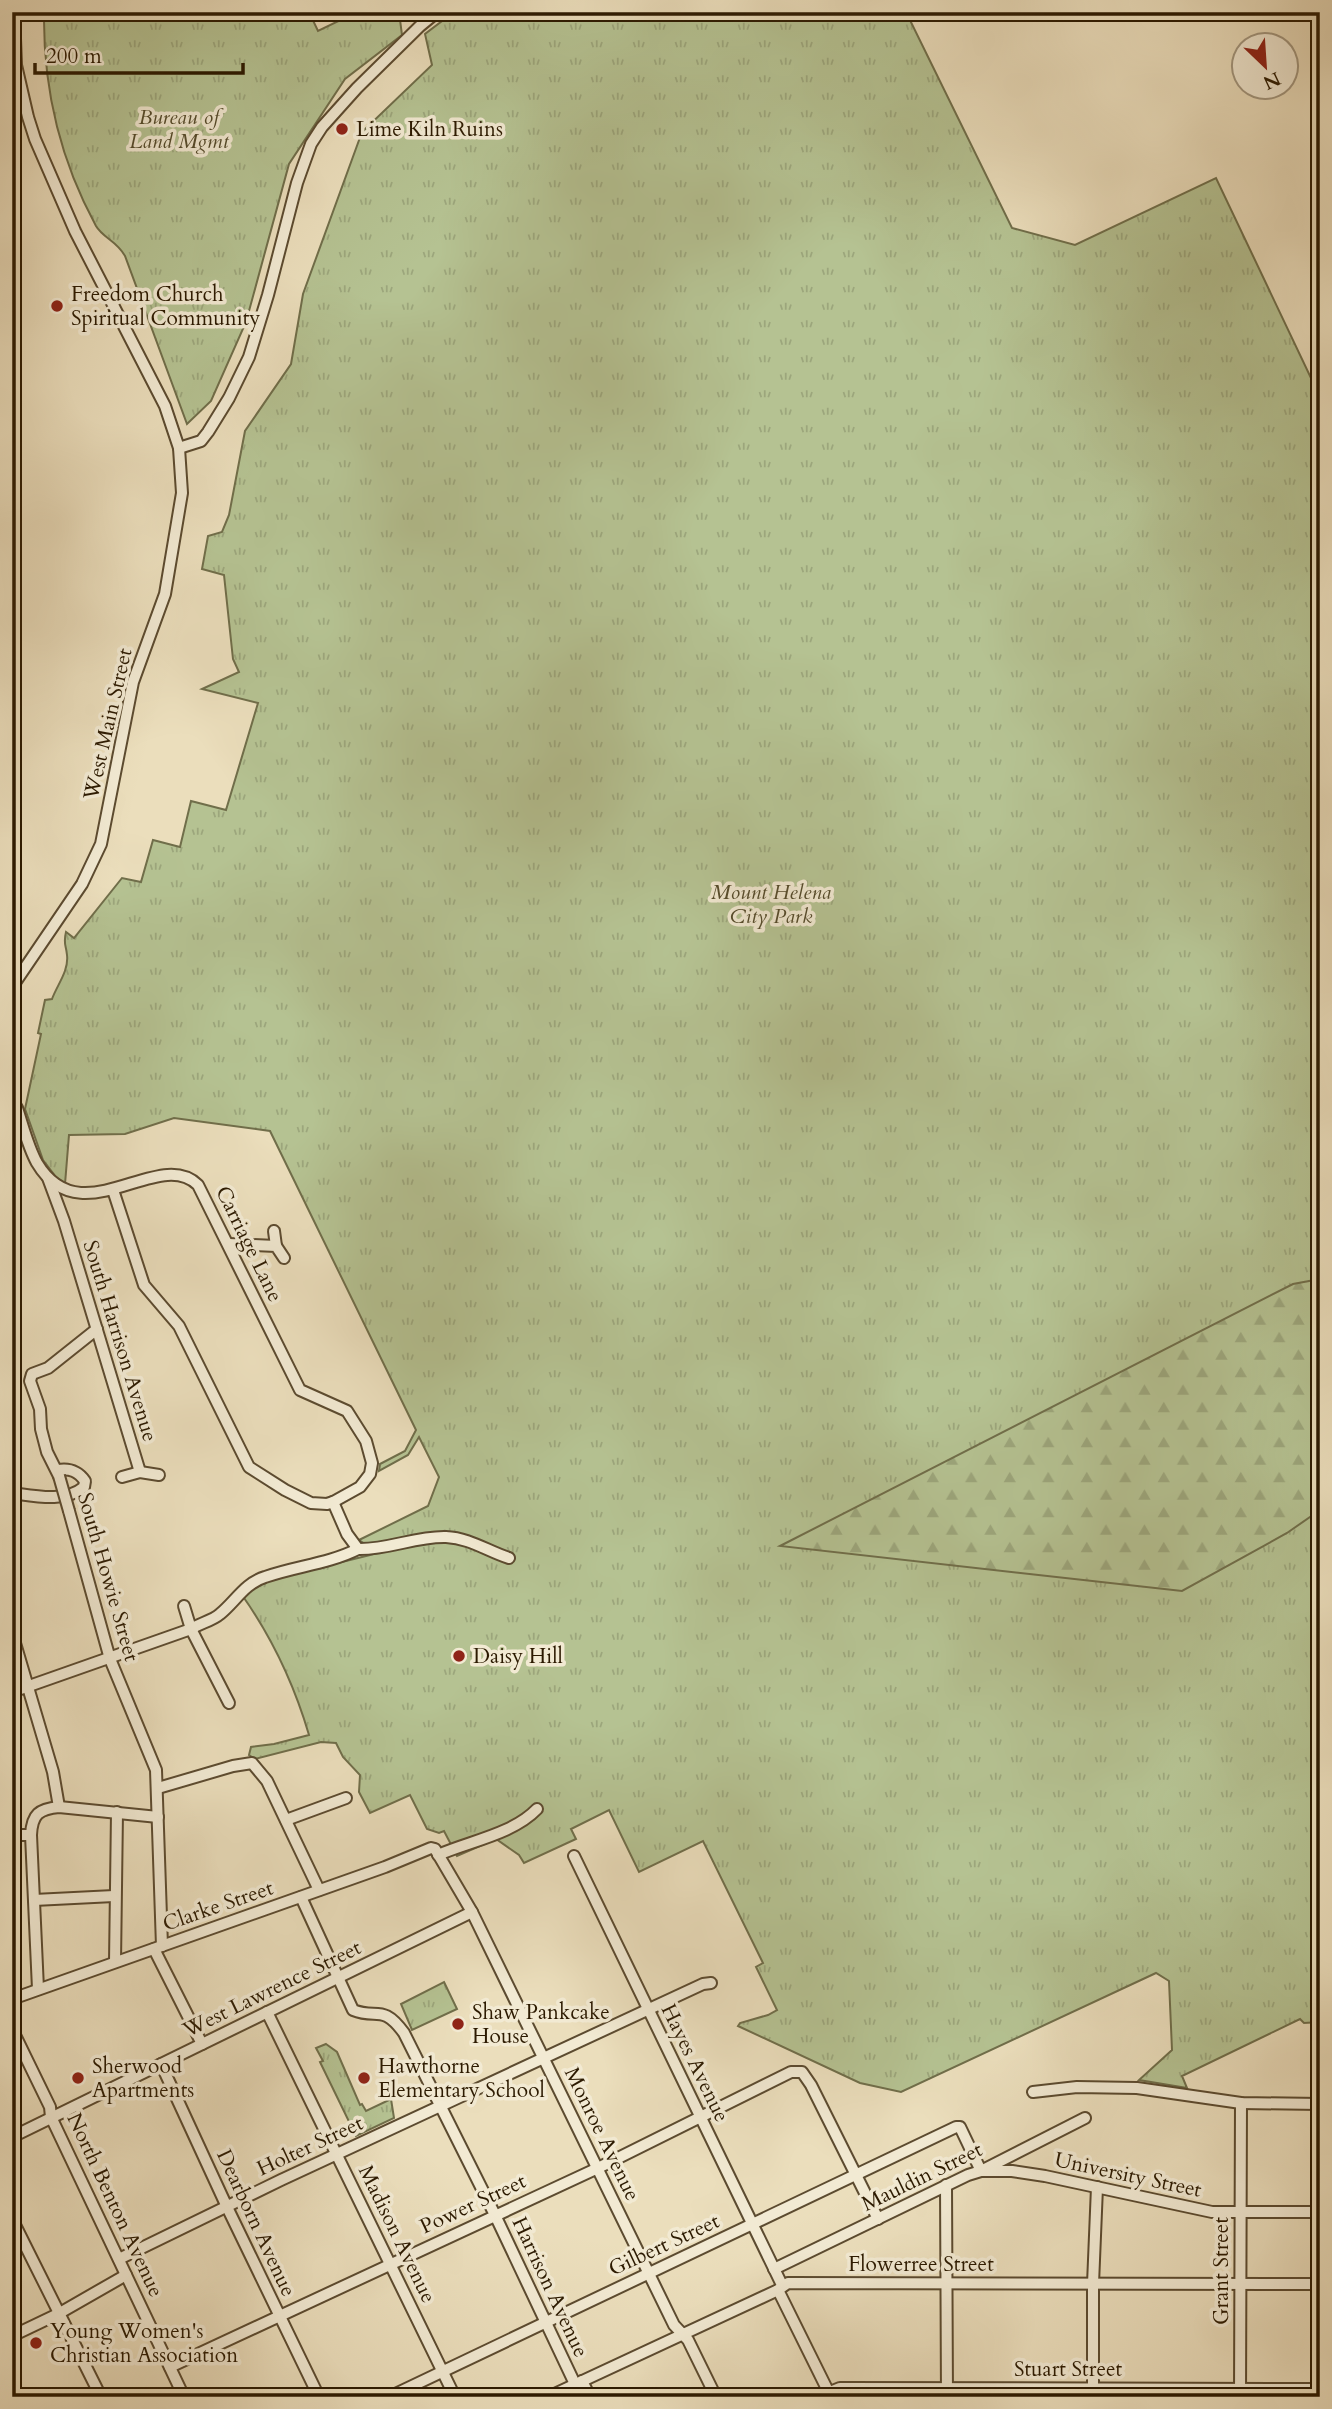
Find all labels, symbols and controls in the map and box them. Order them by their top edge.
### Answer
scale bar [35,32,243,76]
north arrow [1230,32,1300,102]
text: 200 m [46,42,102,71]
text: N [1258,65,1285,96]
park label: Bureau of Land Mgmt [129,103,230,156]
place label: Lime Kiln Ruins [356,115,503,144]
marker: Lime Kiln Ruins [334,121,350,137]
place label: Freedom Church Spiritual Community [71,280,260,333]
marker: Freedom Church Spiritual Community [49,298,65,314]
street label: West Main Street [76,645,140,804]
park label: Mount Helena City Park [711,878,831,931]
street label: Carriage Lane [208,1181,290,1307]
street label: South Harrison Avenue [76,1237,164,1445]
street label: South Howie Street [70,1489,146,1665]
place label: Daisy Hill [473,1642,563,1671]
marker: Daisy Hill [451,1648,467,1664]
street label: Clarke Street [159,1873,277,1938]
street label: West Lawrence Street [177,1933,366,2045]
place label: Shaw Pankcake House [472,1998,610,2051]
street label: Hayes Avenue [654,1999,736,2127]
marker: Shaw Pankcake House [450,2016,466,2032]
place label: Sherwood Apartments [92,2052,194,2105]
place label: Hawthorne Elementary School [378,2052,545,2105]
street label: Monroe Avenue [557,2062,647,2206]
marker: Sherwood Apartments [70,2070,86,2086]
marker: Hawthorne Elementary School [356,2070,372,2086]
street label: North Benton Avenue [60,2108,170,2302]
street label: Holter Street [252,2109,368,2183]
street label: Mauldin Street [857,2135,988,2219]
street label: Dearborn Avenue [209,2145,303,2301]
street label: University Street [1052,2145,1205,2205]
street label: Madison Avenue [351,2160,443,2308]
street label: Power Street [415,2167,531,2241]
street label: Gilbert Street [604,2207,724,2283]
street label: Harrison Avenue [505,2212,595,2362]
street label: Grant Street [1207,2217,1236,2325]
street label: Flowerree Street [848,2250,994,2279]
place label: Young Women's Christian Association [50,2317,238,2370]
marker: Young Women's Christian Association [28,2335,44,2351]
street label: Stuart Street [1014,2355,1122,2384]

